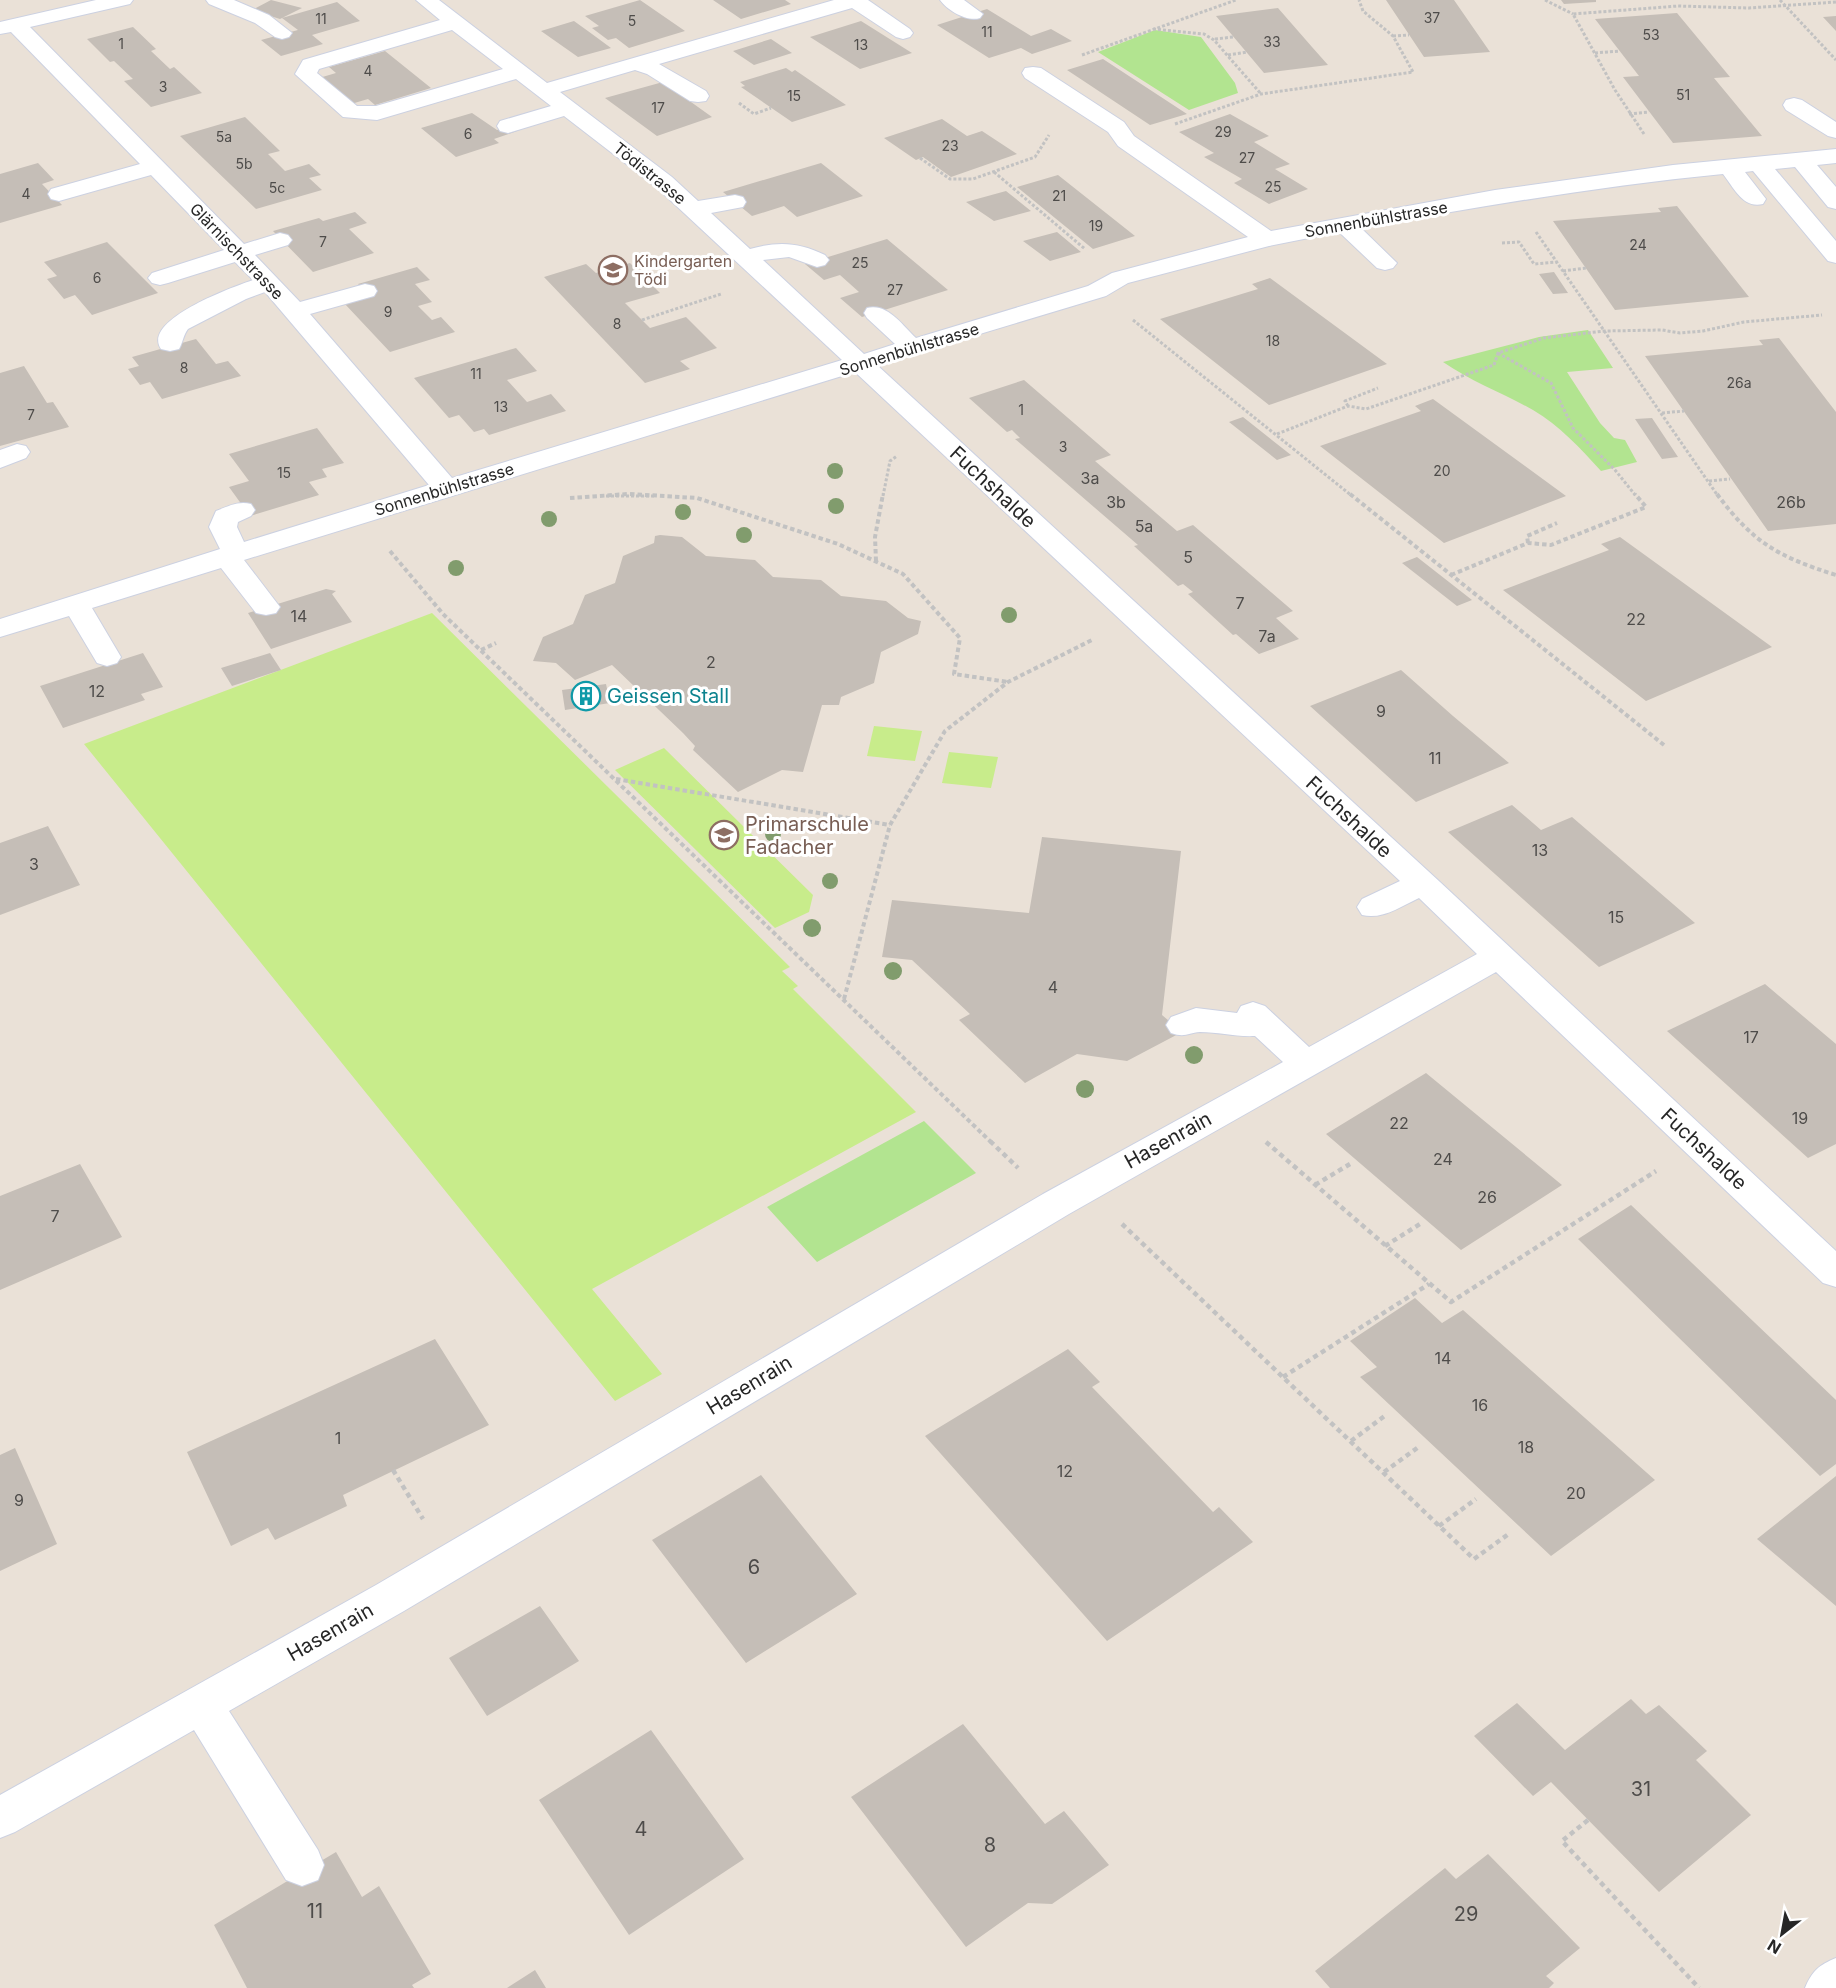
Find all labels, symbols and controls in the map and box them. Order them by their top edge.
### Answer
house number: 37 [1424,9,1440,26]
house number: 11 [315,10,327,27]
house number: 5 [628,12,636,29]
house number: 11 [981,23,993,40]
house number: 53 [1642,26,1660,43]
house number: 33 [1263,33,1281,50]
house number: 1 [118,35,124,52]
house number: 13 [854,36,868,53]
house number: 4 [363,62,373,79]
house number: 3 [159,78,167,95]
house number: 51 [1676,86,1690,103]
house number: 15 [787,87,801,104]
house number: 17 [651,99,665,116]
house number: 29 [1214,123,1232,140]
house number: 6 [464,125,472,142]
house number: 5a [216,128,232,145]
house number: 23 [941,137,959,154]
street label: Tödistrasse [610,138,690,208]
house number: 27 [1239,149,1255,166]
house number: 5b [235,155,253,172]
house number: 25 [1264,178,1282,195]
house number: 5c [269,179,285,196]
house number: 4 [21,185,31,202]
house number: 21 [1052,187,1066,204]
street label: Sonnenbühlstrasse [1303,197,1449,241]
street label: Glärnischstrasse [186,199,288,303]
house number: 19 [1089,217,1103,234]
house number: 7 [319,233,327,250]
house number: 24 [1629,236,1647,253]
place label: Kindergarten Tödi [634,251,732,289]
school or university icon: Kindergarten Tödi [597,254,629,286]
house number: 25 [851,254,869,271]
house number: 6 [93,269,101,286]
house number: 27 [887,281,903,298]
house number: 9 [384,303,392,320]
house number: 8 [613,315,621,332]
street label: Sonnenbühlstrasse [837,318,981,380]
house number: 18 [1266,332,1280,349]
house number: 8 [180,359,188,376]
house number: 11 [470,365,482,382]
house number: 26a [1726,374,1752,391]
house number: 13 [494,398,508,415]
house number: 1 [1018,401,1024,418]
house number: 7 [27,406,35,423]
house number: 3 [1059,438,1067,455]
street label: Fuchshalde [945,441,1041,533]
street label: Sonnenbühlstrasse [372,458,516,520]
house number: 20 [1433,462,1451,479]
house number: 15 [277,464,291,481]
house number: 3a [1081,468,1099,488]
house number: 3b [1106,492,1126,512]
house number: 26b [1776,492,1806,512]
house number: 5a [1135,516,1153,536]
house number: 5 [1183,547,1193,567]
house number: 7 [1235,593,1245,613]
house number: 14 [291,606,307,626]
house number: 22 [1626,609,1646,629]
house number: 7a [1258,626,1276,646]
house number: 2 [706,652,716,672]
building icon: Geissen Stall [570,680,602,712]
house number: 12 [89,681,105,701]
place label: Geissen Stall [607,684,729,708]
house number: 9 [1376,701,1386,721]
house number: 11 [1428,748,1442,768]
street label: Fuchshalde [1301,771,1397,863]
place label: Primarschule Fadacher [745,812,869,859]
school or university icon: Primarschule Fadacher [708,819,740,851]
house number: 13 [1532,840,1548,860]
house number: 3 [29,854,39,874]
house number: 15 [1608,907,1624,927]
house number: 4 [1048,977,1058,997]
house number: 17 [1743,1027,1759,1047]
street label: Fuchshalde [1656,1103,1752,1195]
street label: Hasenrain [1120,1106,1216,1174]
house number: 19 [1792,1108,1808,1128]
house number: 22 [1389,1113,1409,1133]
house number: 24 [1433,1149,1453,1169]
house number: 26 [1477,1187,1497,1207]
house number: 7 [50,1206,60,1226]
house number: 14 [1435,1348,1451,1368]
street label: Hasenrain [702,1350,796,1420]
house number: 16 [1472,1395,1488,1415]
house number: 1 [335,1428,341,1448]
house number: 18 [1518,1437,1534,1457]
house number: 12 [1057,1461,1073,1481]
house number: 20 [1566,1483,1586,1503]
house number: 9 [14,1490,24,1510]
house number: 6 [748,1555,760,1579]
street label: Hasenrain [283,1598,377,1666]
house number: 31 [1631,1777,1651,1801]
house number: 4 [635,1817,647,1841]
house number: 8 [984,1833,996,1857]
house number: 11 [307,1899,323,1923]
house number: 29 [1454,1902,1478,1926]
north arrow [1752,1904,1812,1964]
text: N [1764,1935,1785,1959]

